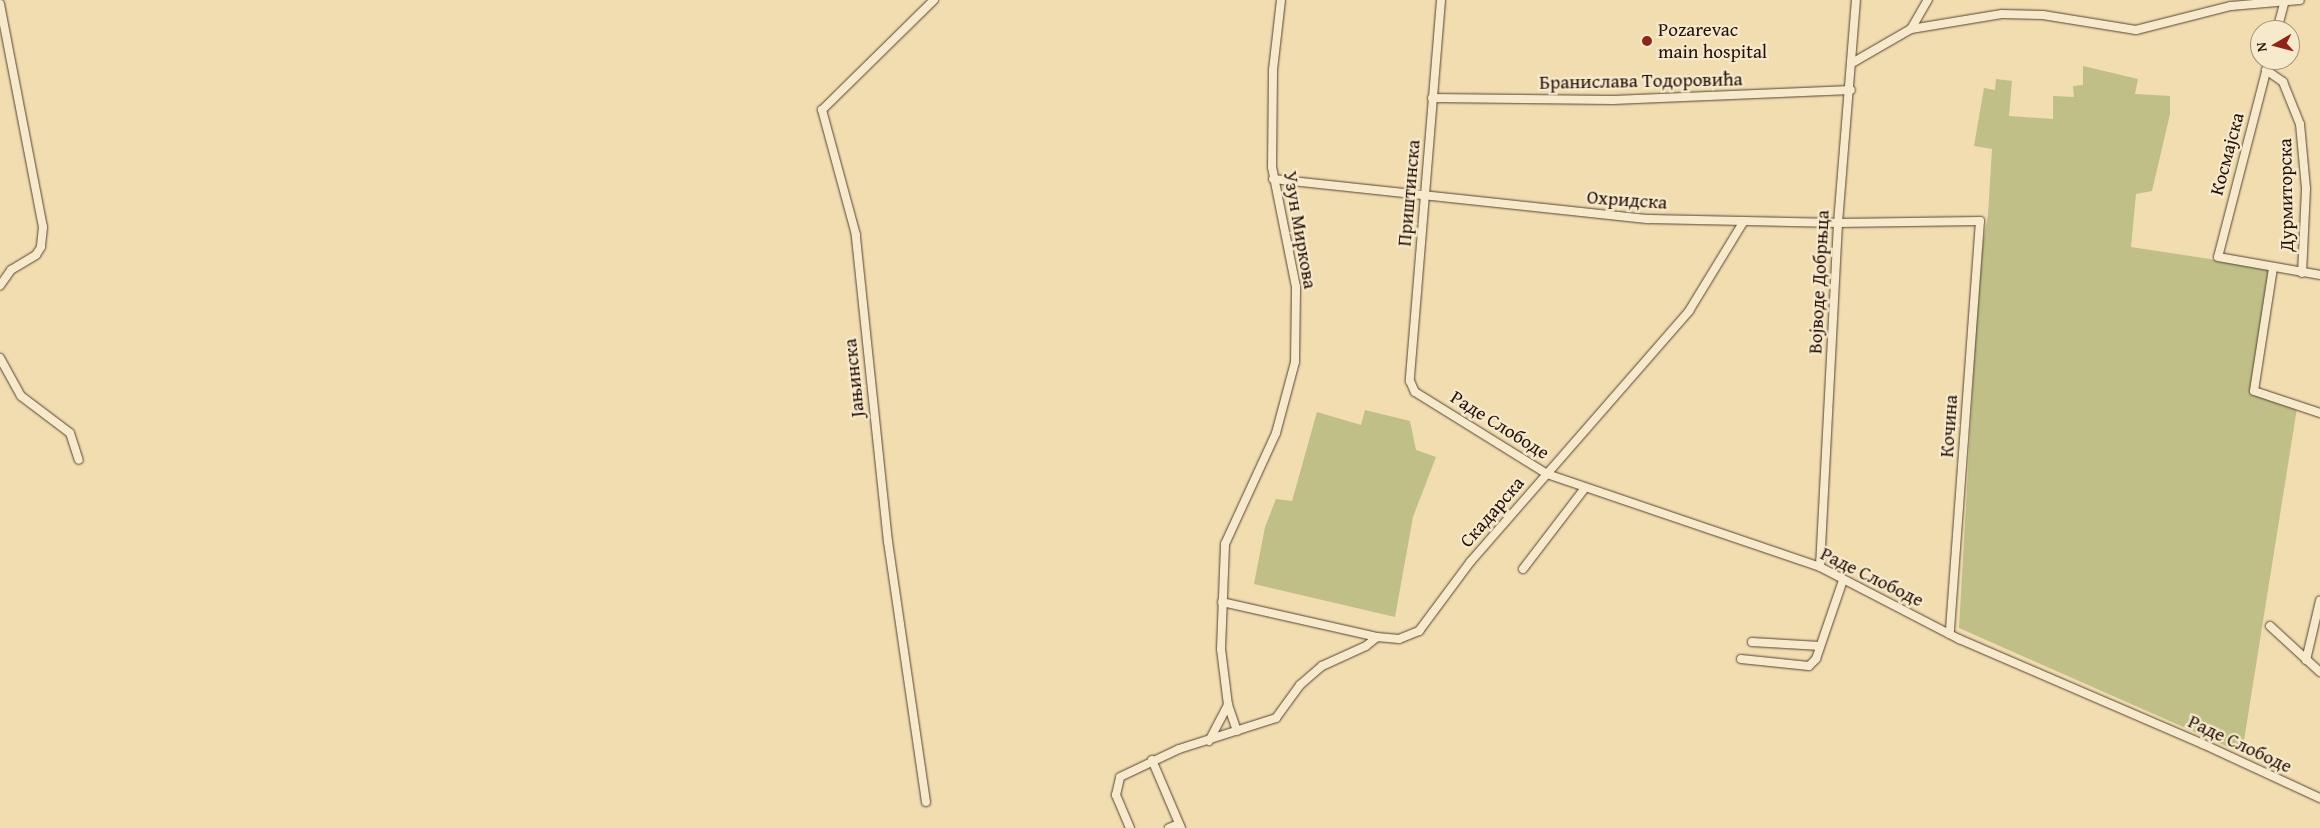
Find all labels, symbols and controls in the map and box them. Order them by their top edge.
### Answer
place label: Pozarevac main hospital [1658,19,1767,63]
north arrow [2250,20,2300,70]
marker: Pozarevac main hospital [1640,34,1654,48]
text: N [2251,41,2272,53]
street label: Бранислава Тодоровића [1539,68,1743,94]
street label: Космајска [2205,110,2249,198]
street label: Дурмиторска [2274,138,2298,252]
street label: Приштинска [1393,139,1425,247]
street label: Узун Миркова [1278,169,1322,291]
street label: Охридска [1586,186,1668,214]
street label: Војводе Добрњца [1804,210,1834,354]
street label: Јањинска [839,337,869,419]
street label: Раде Слободе [1447,386,1553,464]
street label: Кочина [1935,394,1963,458]
street label: Скадарска [1455,472,1529,552]
street label: Раде Слободе [1817,542,1927,612]
street label: Раде Слободе [2185,710,2295,778]

